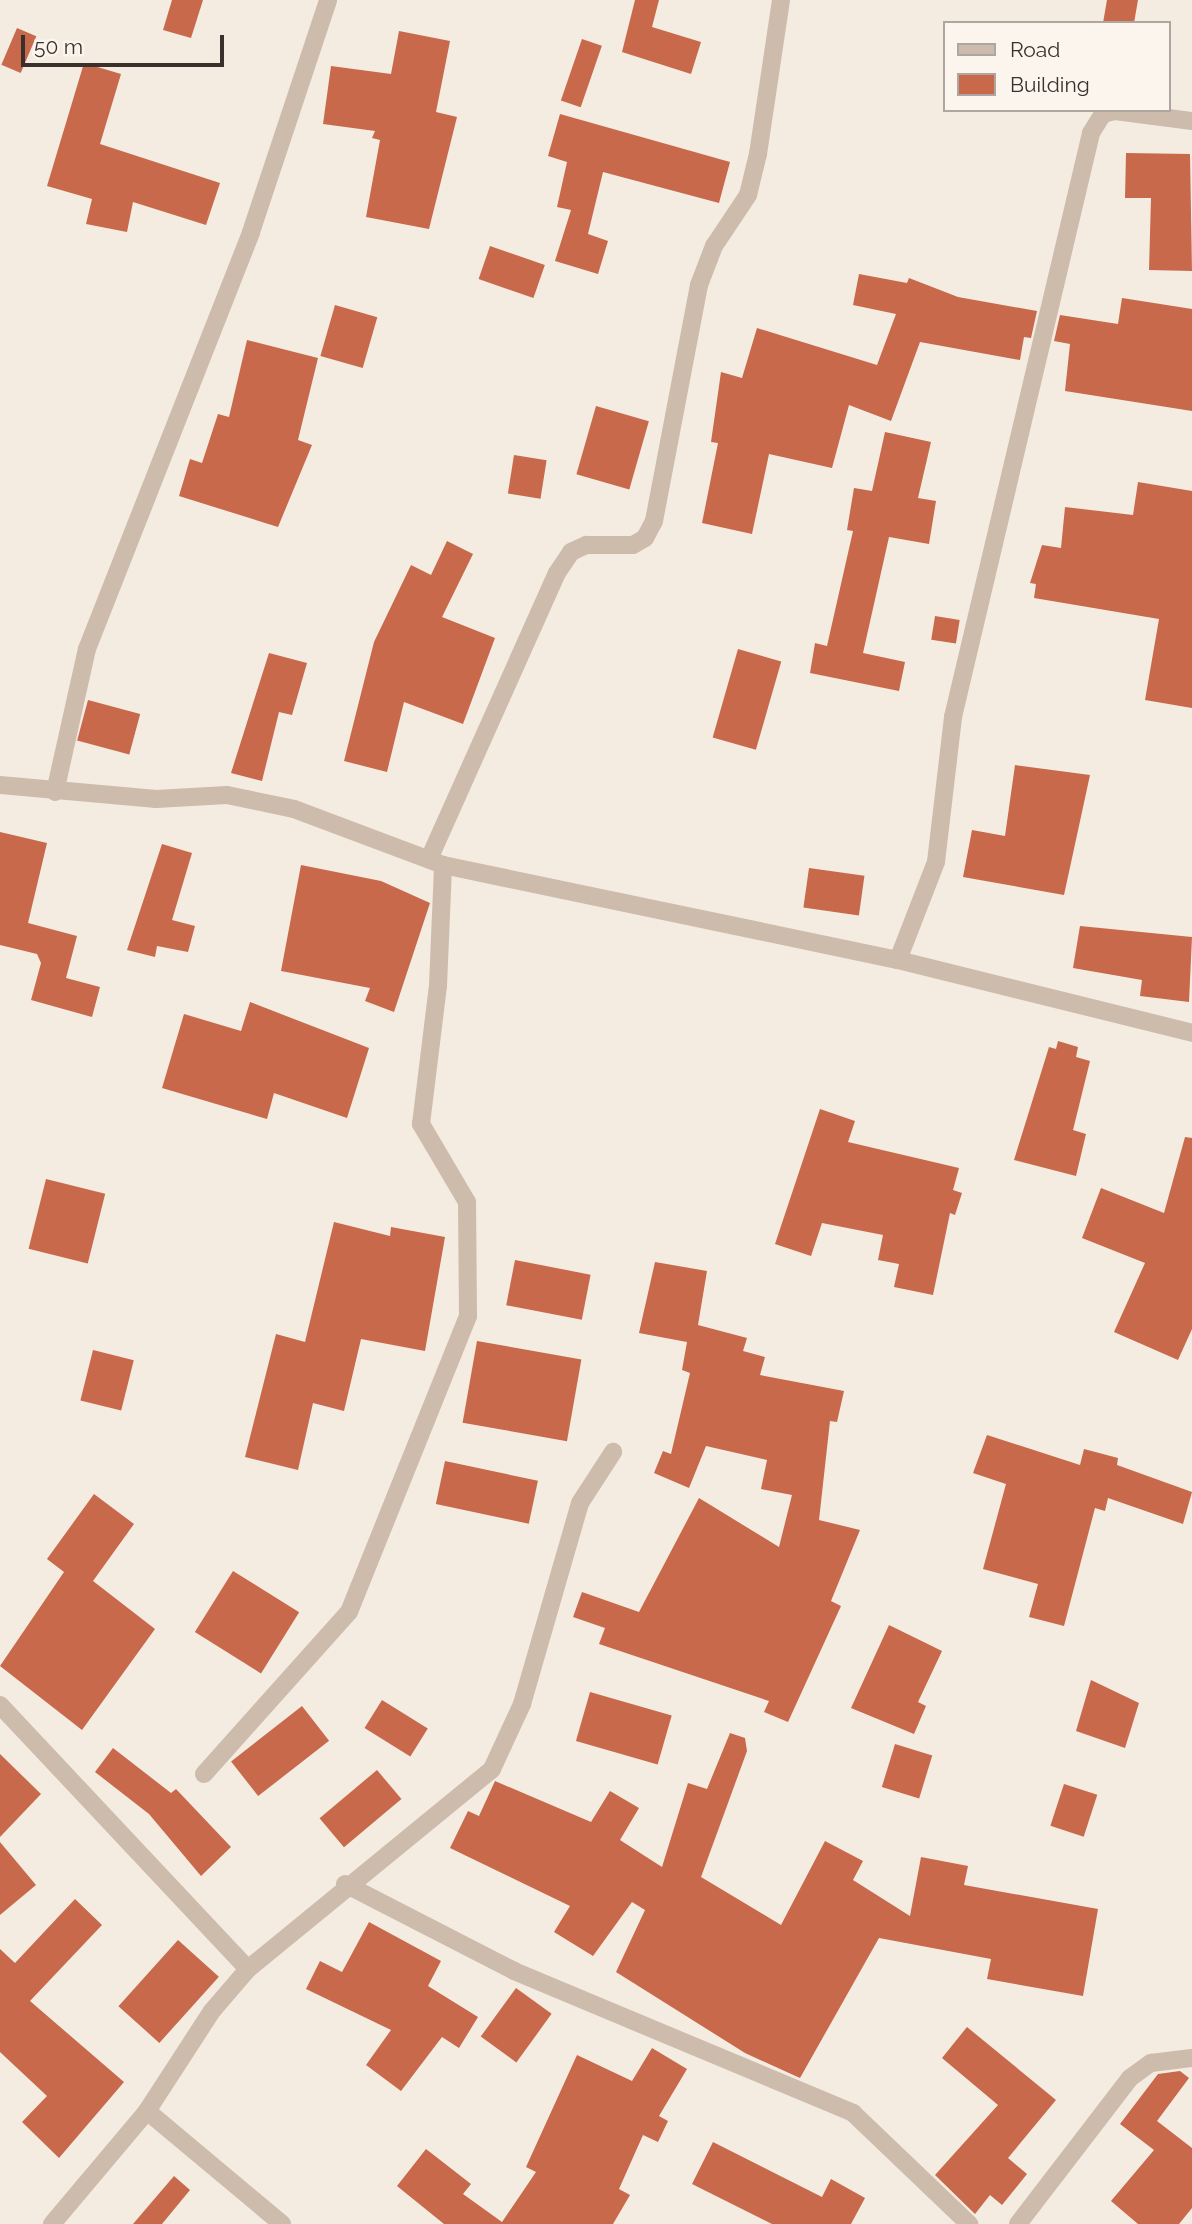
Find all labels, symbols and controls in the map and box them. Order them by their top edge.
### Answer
scale bar [24,21,228,65]
legend [944,21,1171,112]
text: 50 m [34,34,83,59]
text: Road [1010,37,1060,62]
text: Building [1010,72,1090,97]

